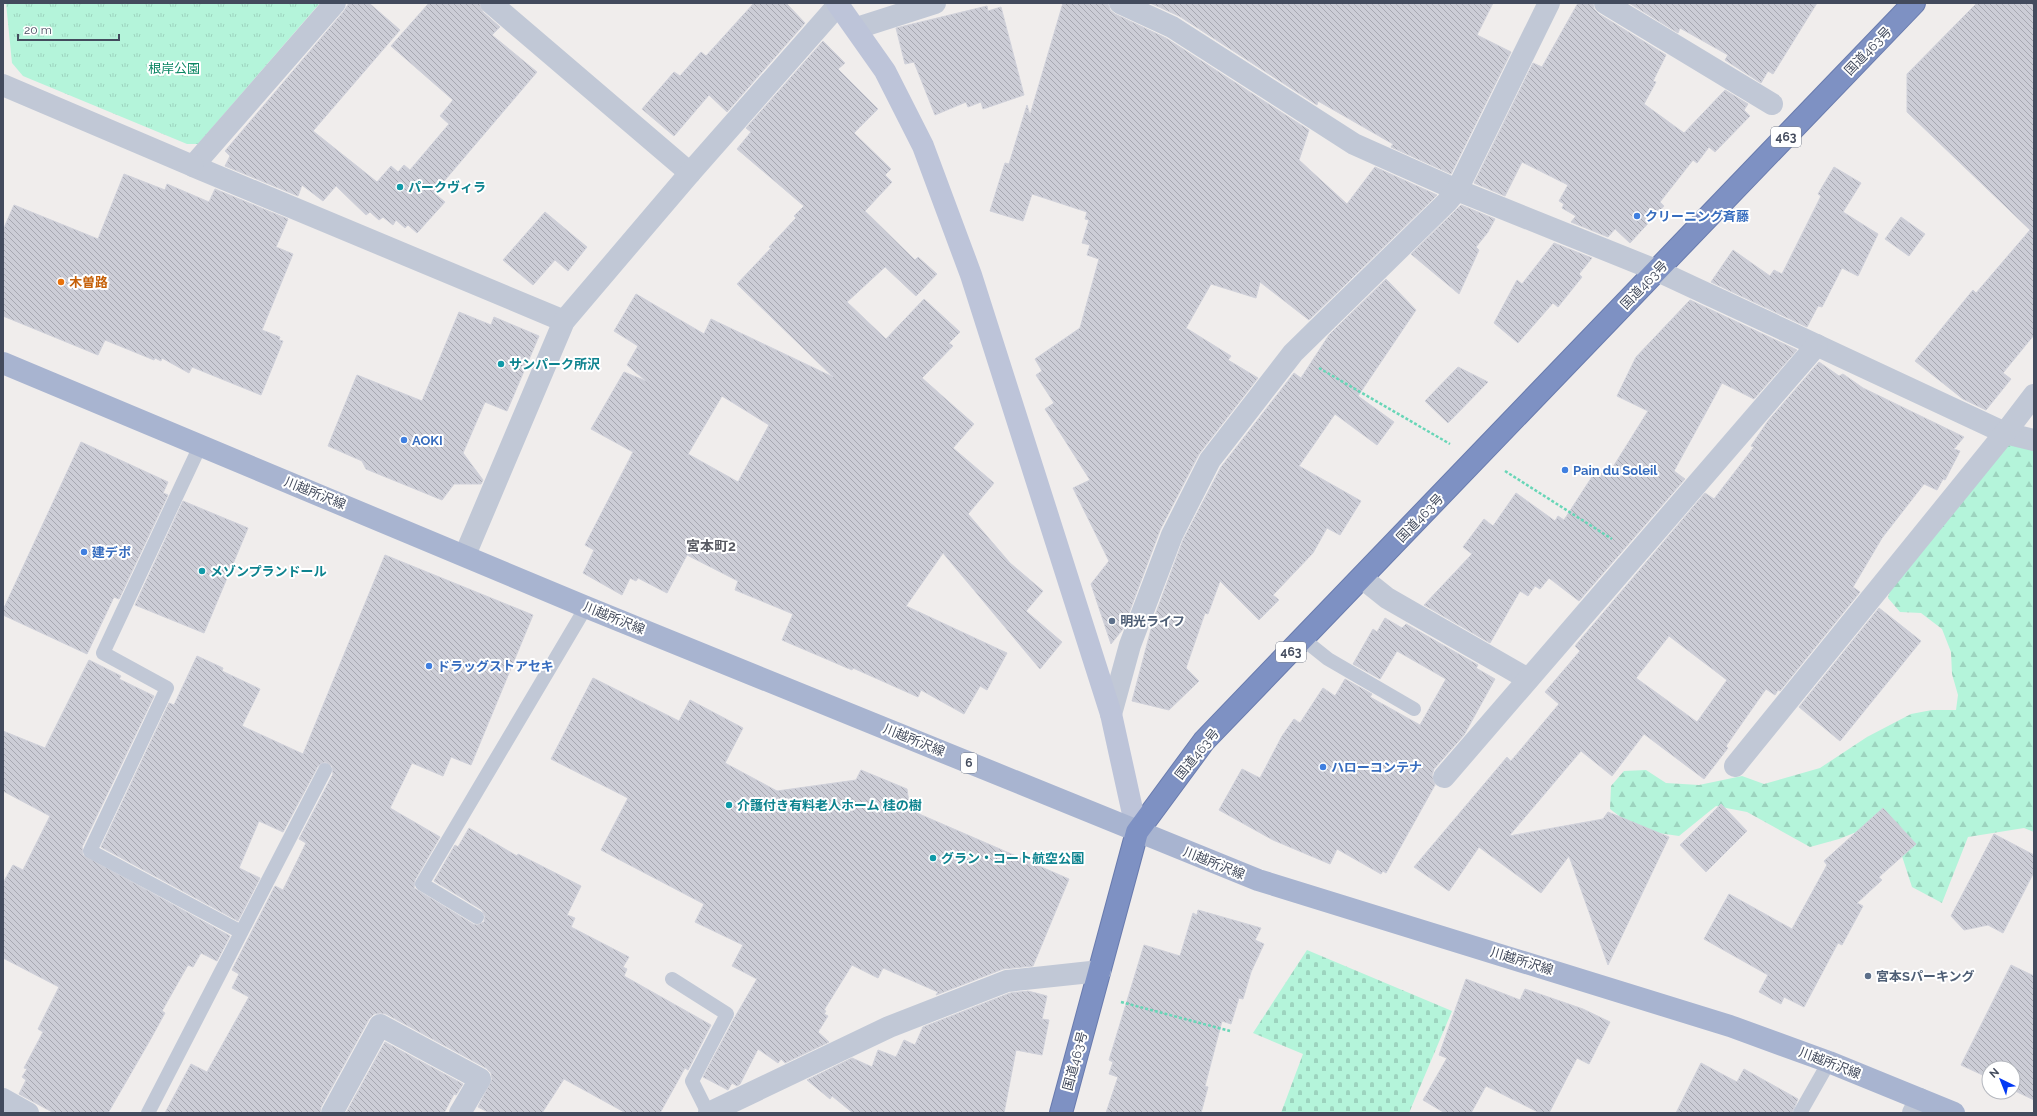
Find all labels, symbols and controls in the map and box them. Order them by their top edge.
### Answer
scale bar [18,16,119,42]
text: 20 m [24,23,52,37]
street label: 国道463号 [1841,24,1895,78]
park label: 根岸公園 [148,61,200,76]
road number: 463 [1771,127,1801,147]
place label: パークヴィラ [408,180,486,195]
marker: パークヴィラ [395,182,405,192]
place label: クリーニング斉藤 [1645,209,1749,224]
marker: クリーニング斉藤 [1632,211,1642,221]
street label: 国道463号 [1617,258,1671,312]
place label: 木曽路 [69,275,108,290]
marker: 木曽路 [56,277,66,287]
place label: サンパーク所沢 [509,357,600,372]
marker: サンパーク所沢 [496,359,506,369]
place label: AOKI [412,433,443,448]
marker: AOKI [399,435,409,445]
place label: Pain du Soleil [1573,463,1658,478]
marker: Pain du Soleil [1560,465,1570,475]
street label: 川越所沢線 [282,474,348,512]
street label: 国道463号 [1393,491,1447,545]
district label: 宮本町2 [686,538,736,554]
place label: 建デポ [92,545,131,560]
marker: 建デポ [79,547,89,557]
place label: メゾンプランドール [210,564,327,579]
marker: メゾンプランドール [197,566,207,576]
street label: 川越所沢線 [581,599,647,637]
place label: 明光ライフ [1120,614,1185,629]
marker: 明光ライフ [1107,616,1117,626]
road number: 463 [1276,642,1306,662]
place label: ドラッグストアセキ [437,659,554,674]
marker: ドラッグストアセキ [424,661,434,671]
street label: 川越所沢線 [881,721,947,759]
street label: 国道463号 [1172,726,1222,782]
road number: 6 [961,753,977,773]
place label: ハローコンテナ [1331,760,1422,775]
marker: ハローコンテナ [1318,762,1328,772]
place label: 介護付き有料老人ホーム 桂の樹 [737,798,922,813]
marker: 介護付き有料老人ホーム 桂の樹 [724,800,734,810]
street label: 川越所沢線 [1181,844,1247,882]
place label: グラン・コート航空公園 [941,851,1084,866]
marker: グラン・コート航空公園 [928,853,938,863]
street label: 川越所沢線 [1489,944,1555,978]
place label: 宮本Sパーキング [1876,969,1975,984]
marker: 宮本Sパーキング [1863,971,1873,981]
street label: 国道463号 [1060,1030,1090,1092]
street label: 川越所沢線 [1797,1044,1863,1082]
north arrow [1981,1060,2021,1100]
text: N [1987,1065,2002,1081]

